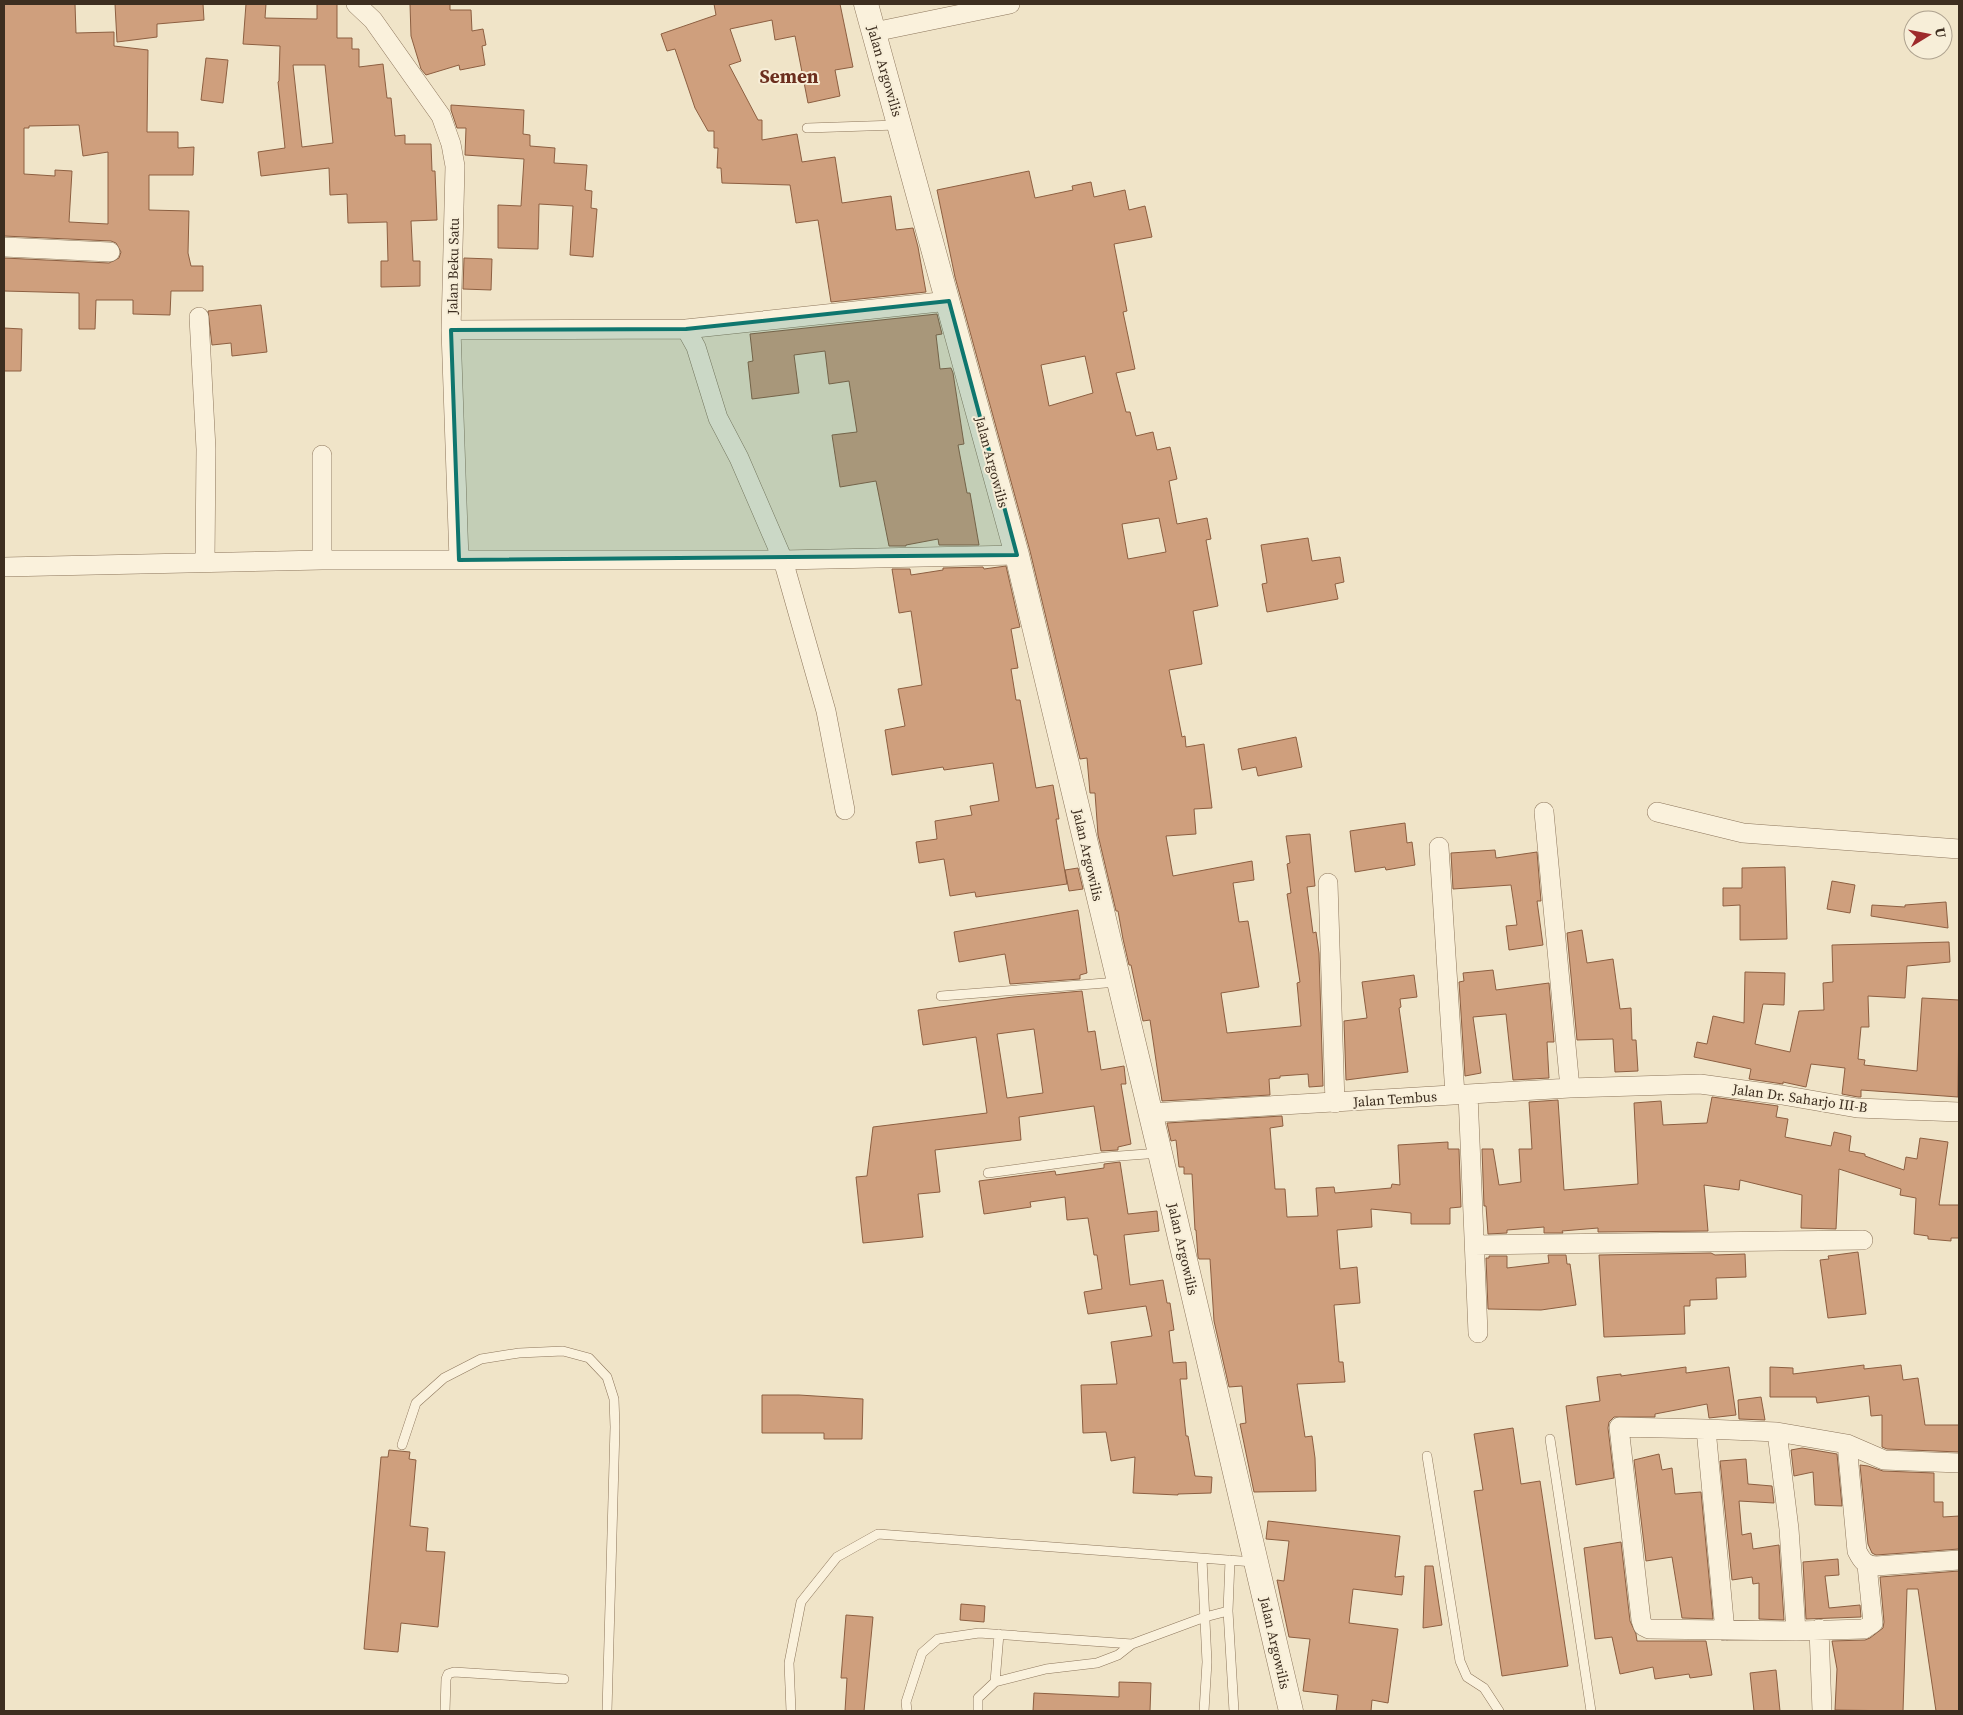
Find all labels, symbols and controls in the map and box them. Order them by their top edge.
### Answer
north arrow [1903,10,1953,60]
street label: Jalan Argowilis [862,22,908,119]
text: U [1930,26,1952,40]
district label: Semen [759,63,819,89]
street label: Jalan Beku Satu [442,217,464,316]
street label: Jalan Argowilis [970,413,1014,510]
street label: Jalan Argowilis [1067,806,1108,903]
street label: Jalan Dr. Saharjo III-B [1730,1078,1869,1117]
street label: Jalan Tembus [1351,1086,1438,1112]
street label: Jalan Argowilis [1162,1200,1203,1297]
street label: Jalan Argowilis [1254,1594,1295,1691]

